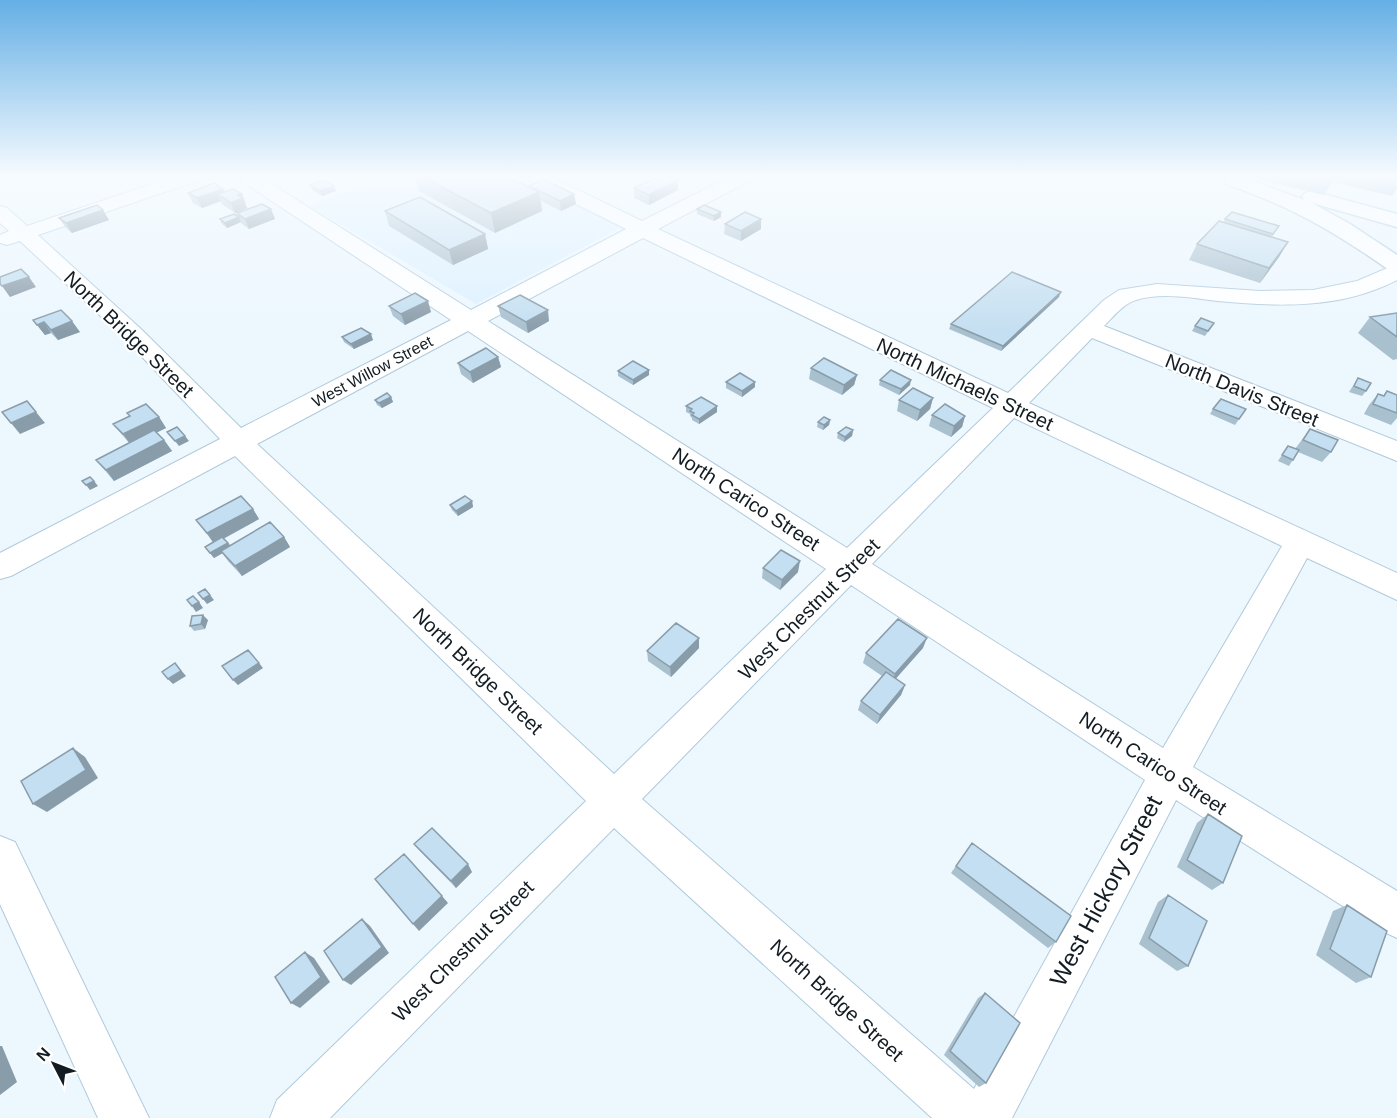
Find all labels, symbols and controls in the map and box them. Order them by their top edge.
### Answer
street label: North Bridge Street [60,267,199,402]
street label: West Willow Street [309,332,436,410]
street label: North Michaels Street [873,333,1057,435]
street label: North Davis Street [1162,349,1322,431]
street label: North Carico Street [668,443,824,555]
street label: West Chestnut Street [734,534,884,684]
street label: North Bridge Street [409,604,548,739]
street label: North Carico Street [1075,707,1231,819]
street label: West Hickory Street [1044,791,1167,991]
street label: West Chestnut Street [388,876,538,1026]
street label: North Bridge Street [766,935,908,1066]
north arrow [24,1034,84,1094]
text: N [33,1044,53,1064]

